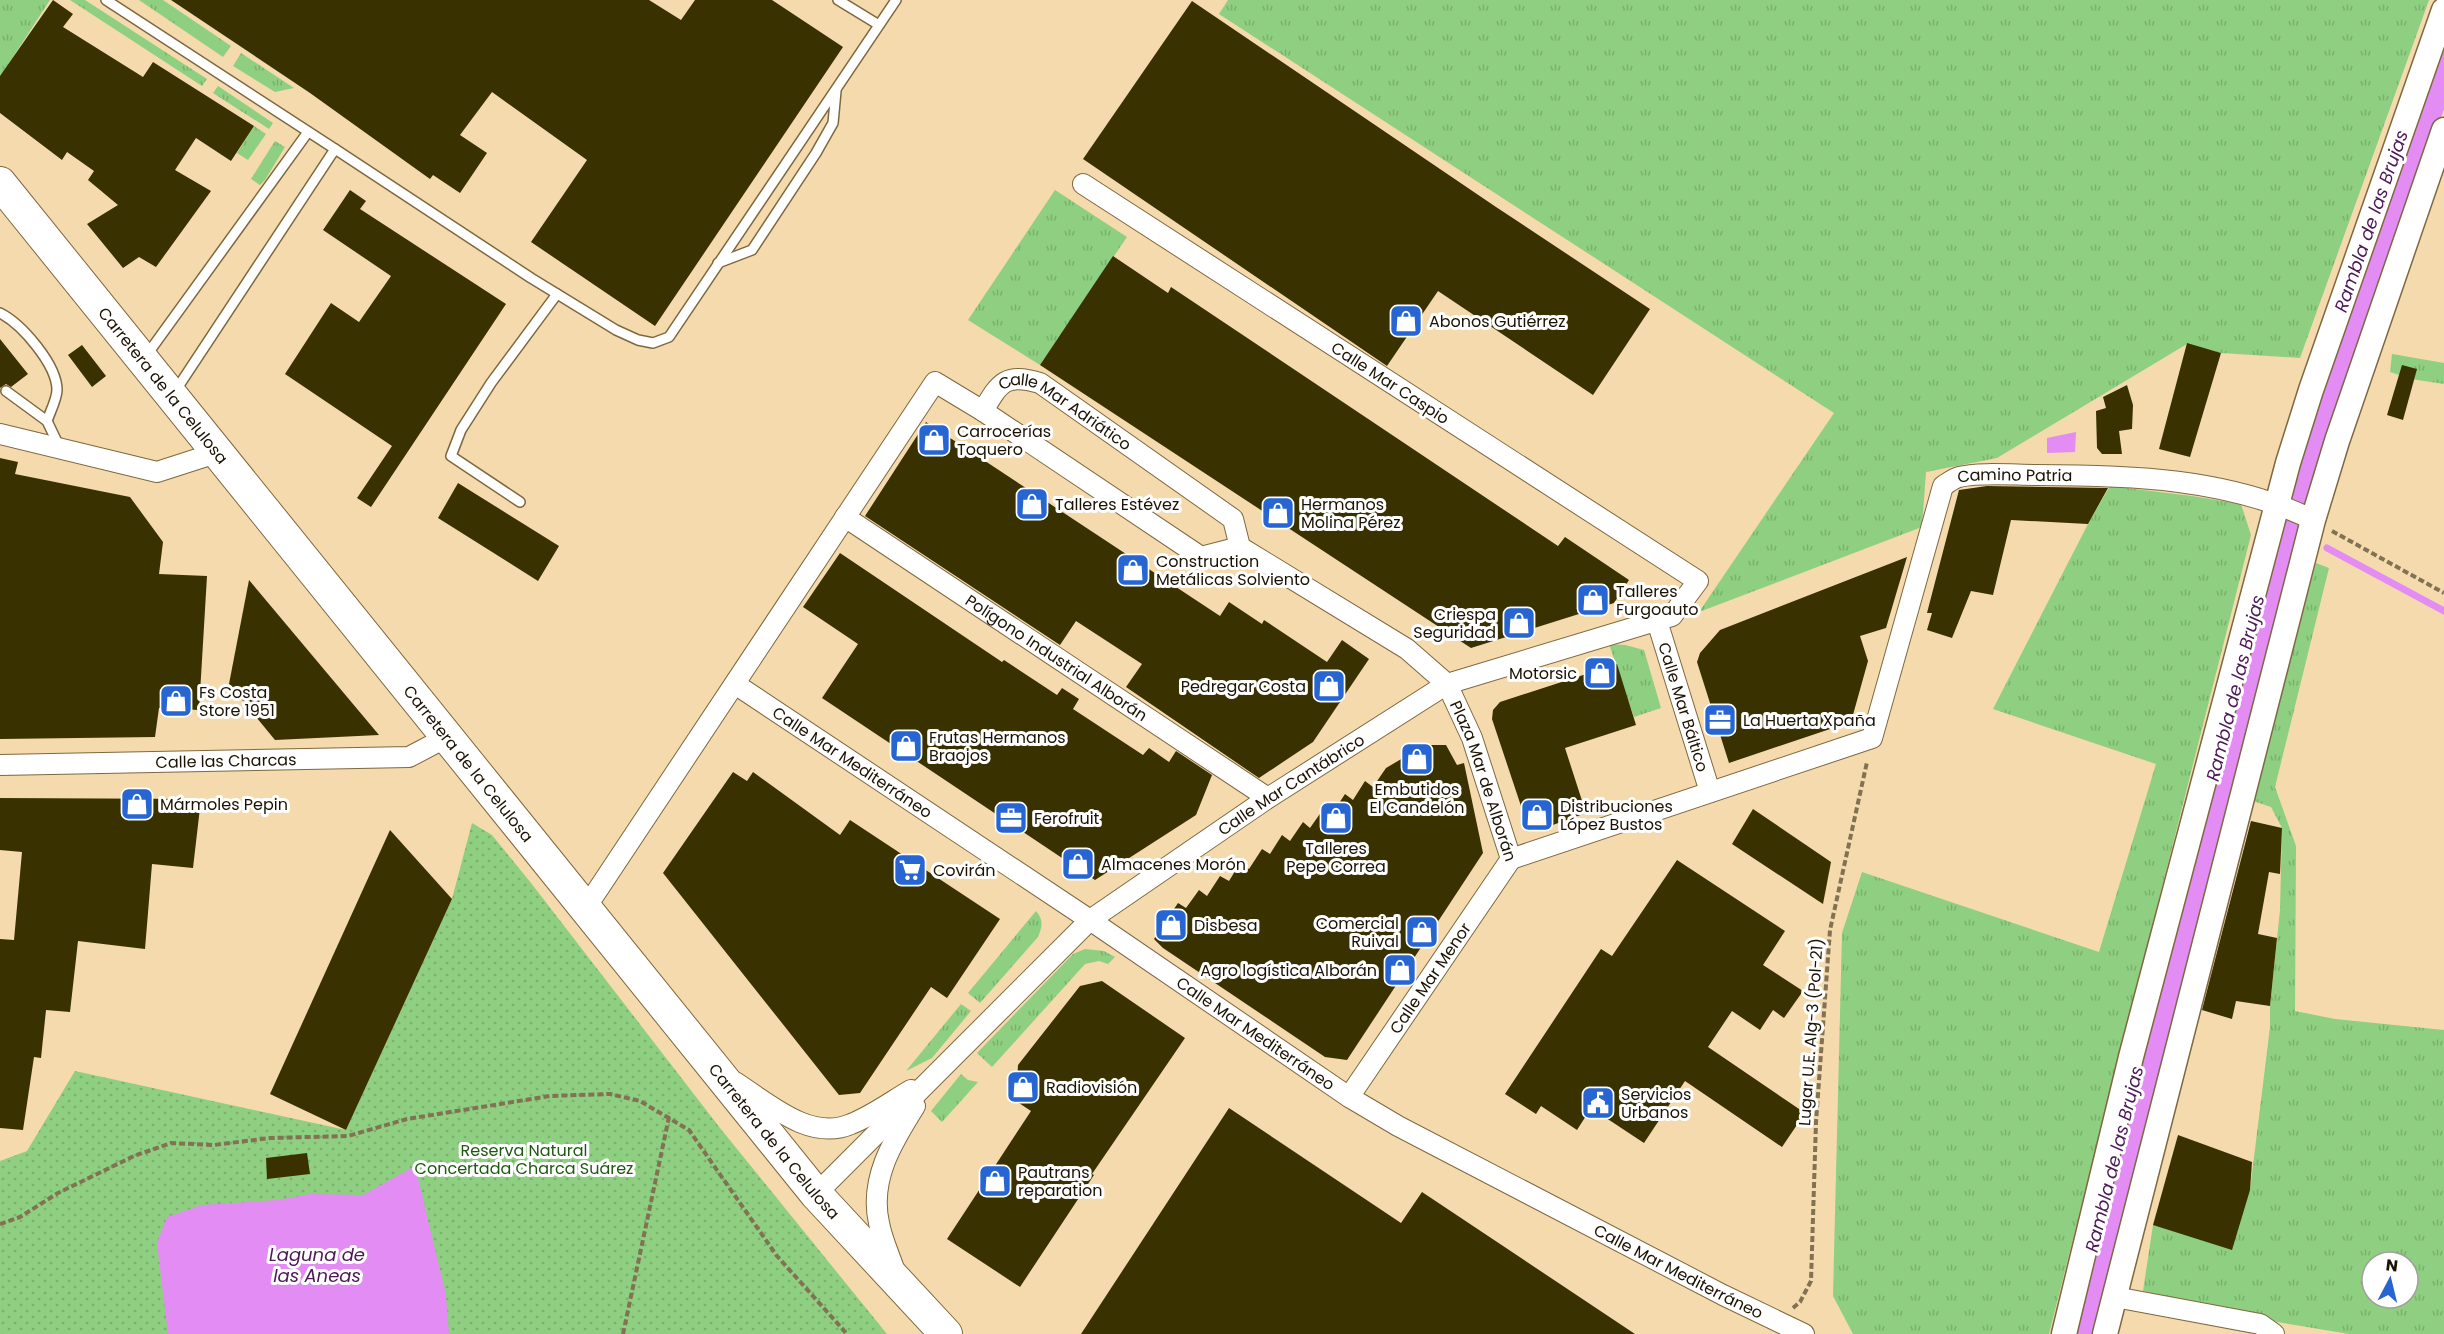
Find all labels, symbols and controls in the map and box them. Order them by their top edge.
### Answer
water label: Rambla de las Brujas [2328,127,2414,315]
street label: Carretera de la Celulosa [93,302,234,469]
shop icon: Abonos Gutiérrez [1388,303,1424,339]
place label: Abonos Gutiérrez [1429,310,1565,333]
street label: Calle Mar Caspio [1326,336,1454,430]
street label: Calle Mar Adriático [993,367,1136,456]
place label: Carrocerías Toquero [957,420,1051,461]
shop icon: Carrocerías Toquero [916,422,952,458]
street label: Camino Patria [1955,463,2072,488]
shop icon: Talleres Estévez [1014,486,1050,522]
place label: Talleres Estévez [1055,493,1179,516]
place label: Hermanos Molina Pérez [1301,493,1401,534]
shop icon: Hermanos Molina Pérez [1260,495,1296,531]
place label: Construction Metálicas Solviento [1156,550,1310,591]
shop icon: Construction Metálicas Solviento [1115,552,1151,588]
place label: Talleres Furgoauto [1616,580,1698,621]
shop icon: Talleres Furgoauto [1575,582,1611,618]
street label: Polígono Industrial Alborán [961,589,1152,726]
water label: Rambla de las Brujas [2200,592,2270,784]
place label: Criespa Seguridad [1413,603,1496,644]
shop icon: Criespa Seguridad [1501,605,1537,641]
street label: Calle Mar Báltico [1653,639,1715,775]
shop icon: Motorsic [1582,655,1618,691]
place label: Motorsic [1509,662,1577,685]
shop icon: Pedregar Costa [1311,668,1347,704]
place label: Pedregar Costa [1181,675,1306,698]
street label: Carretera de la Celulosa [398,680,539,847]
place label: Fs Costa Store 1951 [199,681,275,722]
shop icon: Fs Costa Store 1951 [158,683,194,719]
street label: Plaza Mar de Alborán [1445,697,1522,864]
street label: Calle Mar Mediterráneo [768,701,937,824]
office icon: La Huerta Xpaña [1702,702,1738,738]
place label: La Huerta Xpaña [1743,709,1876,732]
place label: Frutas Hermanos Braojos [929,726,1066,767]
shop icon: Frutas Hermanos Braojos [888,728,924,764]
street label: Calle Mar Cantábrico [1213,728,1369,841]
shop icon: Embutidos El Candelón [1399,741,1435,777]
street label: Calle las Charcas [155,748,297,773]
place label: Embutidos El Candelón [1370,778,1464,819]
shop icon: Mármoles Pepin [119,786,155,822]
place label: Mármoles Pepin [160,793,288,816]
place label: Distribuciones López Bustos [1560,795,1673,836]
shop icon: Distribuciones López Bustos [1519,797,1555,833]
office icon: Ferofruit [993,800,1029,836]
shop icon: Talleres Pepe Correa [1318,800,1354,836]
place label: Ferofruit [1034,807,1100,830]
place label: Talleres Pepe Correa [1286,837,1386,878]
shop icon: Almacenes Morón [1060,846,1096,882]
supermarket icon: Covirán [892,852,928,888]
place label: Almacenes Morón [1101,853,1246,876]
place label: Covirán [933,859,996,882]
shop icon: Disbesa [1153,907,1189,943]
place label: Comercial Ruival [1316,912,1399,953]
place label: Disbesa [1194,914,1258,937]
shop icon: Comercial Ruival [1404,914,1440,950]
street label: Calle Mar Menor [1384,918,1476,1038]
street label: Lugar U.E. Alg-3 (Pol-21) [1793,937,1829,1127]
shop icon: Agro logística Alborán [1382,952,1418,988]
place label: Agro logística Alborán [1200,959,1377,982]
street label: Calle Mar Mediterráneo [1172,971,1340,1096]
street label: Carretera de la Celulosa [703,1058,845,1224]
water label: Rambla de las Brujas [2079,1063,2149,1255]
shop icon: Radiovisión [1005,1069,1041,1105]
place label: Radiovisión [1046,1076,1137,1099]
place label: Servicios Urbanos [1621,1083,1691,1124]
public building icon: Servicios Urbanos [1580,1085,1616,1121]
park label: Reserva Natural Concertada Charca Suárez [415,1139,633,1180]
place label: Pautrans reparation [1018,1161,1103,1202]
shop icon: Pautrans reparation [977,1163,1013,1199]
street label: Calle Mar Mediterráneo [1590,1218,1767,1324]
water label: Laguna de las Aneas [269,1242,365,1288]
north arrow [2360,1250,2420,1310]
text: N [2384,1253,2399,1278]

